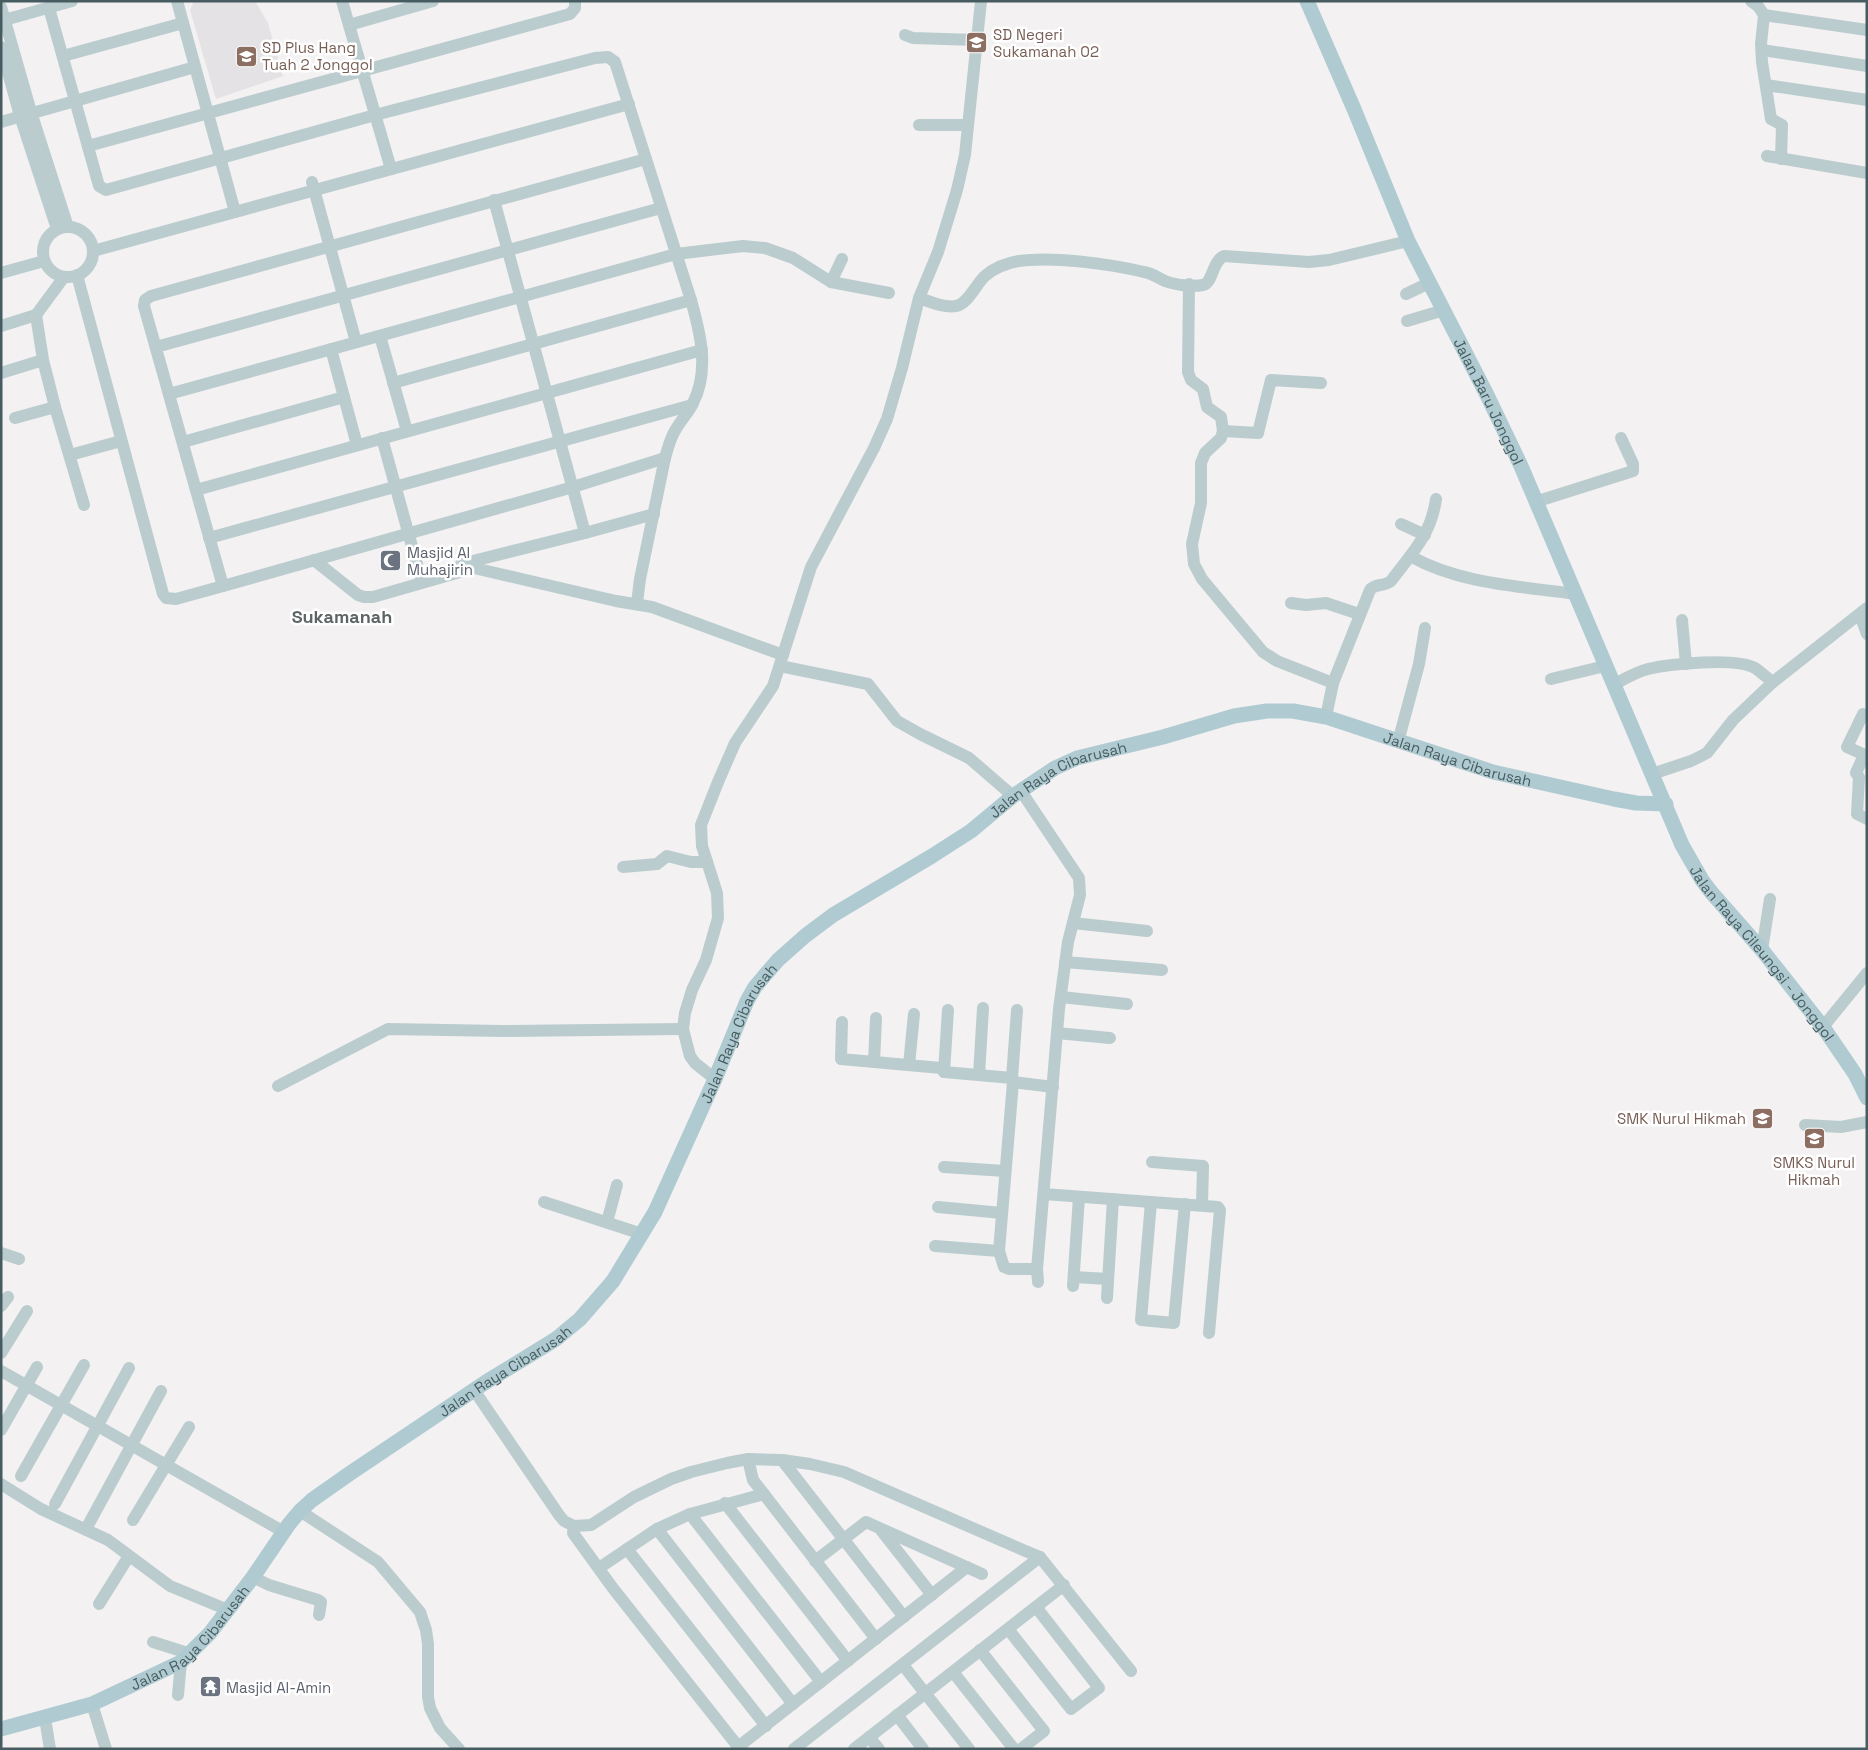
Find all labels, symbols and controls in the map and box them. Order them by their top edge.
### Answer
place label: SD Negeri Sukamanah 02 [993,25,1099,61]
school or university icon: SD Negeri Sukamanah 02 [965,31,989,55]
place label: SD Plus Hang Tuah 2 Jonggol [262,38,373,74]
school or university icon: SD Plus Hang Tuah 2 Jonggol [234,44,258,68]
street label: Jalan Baru Jonggol [1450,335,1528,468]
place label: Masjid Al Muhajirin [407,543,473,579]
mosque icon: Masjid Al Muhajirin [379,549,403,573]
district label: Sukamanah [292,605,392,628]
street label: Jalan Raya Cibarusah [1381,727,1534,790]
street label: Jalan Raya Cibarusah [985,737,1129,822]
street label: Jalan Raya Cileungsi - Jonggol [1686,862,1839,1044]
street label: Jalan Raya Cibarusah [696,959,781,1106]
school or university icon: SMK Nurul Hikmah [1750,1106,1774,1130]
place label: SMK Nurul Hikmah [1617,1109,1746,1128]
school or university icon: SMKS Nurul Hikmah [1802,1127,1826,1151]
place label: SMKS Nurul Hikmah [1773,1153,1855,1189]
street label: Jalan Raya Cibarusah [435,1321,575,1421]
street label: Jalan Raya Cibarusah [127,1581,253,1694]
temple icon: Masjid Al-Amin [198,1675,222,1699]
place label: Masjid Al-Amin [226,1678,331,1697]

